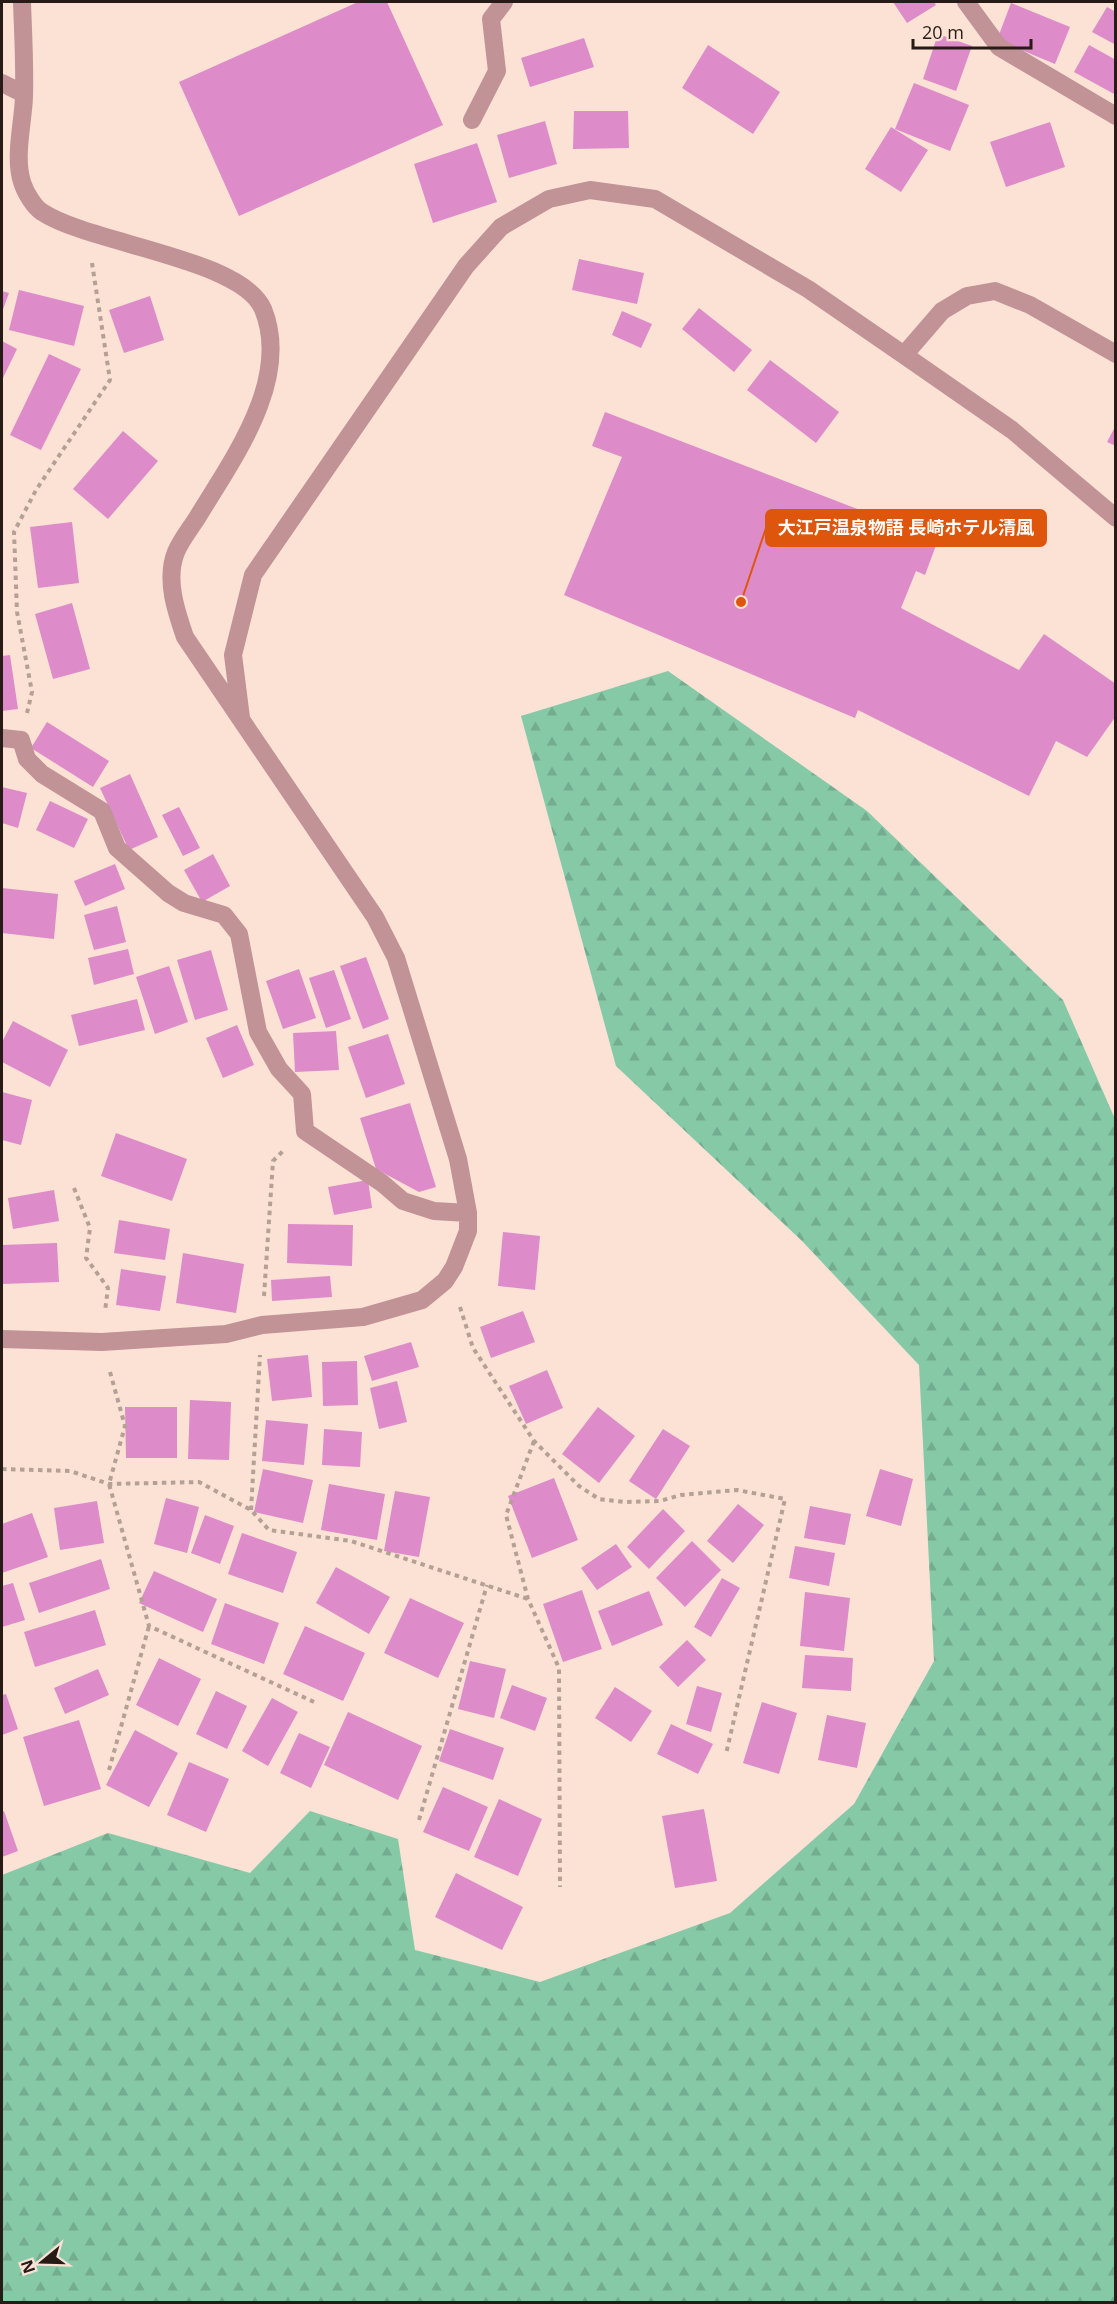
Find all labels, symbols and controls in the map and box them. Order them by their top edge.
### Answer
scale bar [913,12,1032,50]
text: 20 m [922,20,964,44]
callout: 大江戸温泉物語 長崎ホテル清風 [766,510,1046,546]
text: 大江戸温泉物語 長崎ホテル清風 [778,515,1034,539]
north arrow [12,2232,72,2292]
text: N [15,2257,40,2277]

